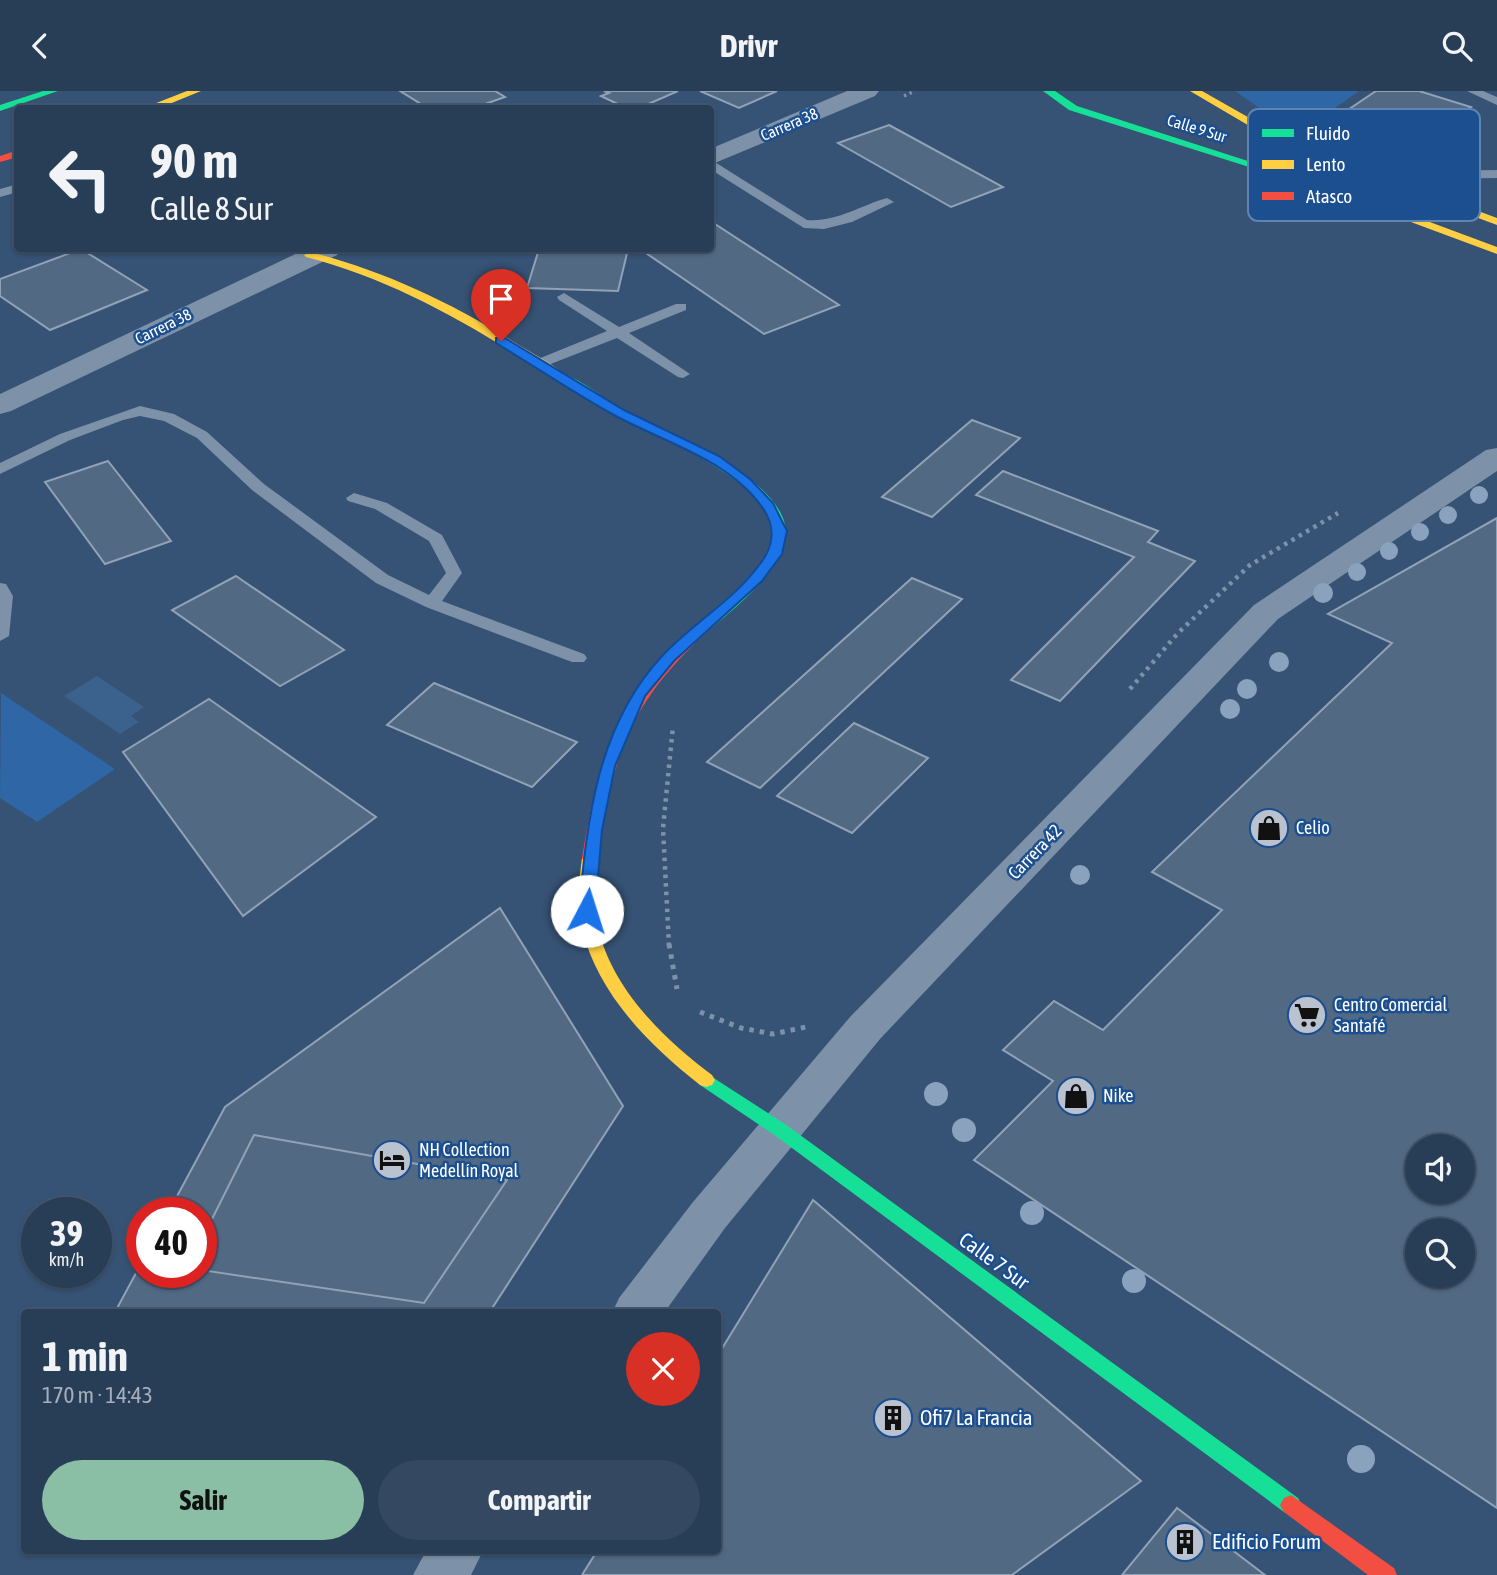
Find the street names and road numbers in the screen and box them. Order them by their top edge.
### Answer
street label: Carrera 38 [758,104,820,144]
street label: Calle 9 Sur [1165,110,1229,146]
street label: Carrera 38 [132,305,194,347]
street label: Carrera 42 [1003,820,1066,883]
street label: Calle 7 Sur [955,1227,1035,1294]

